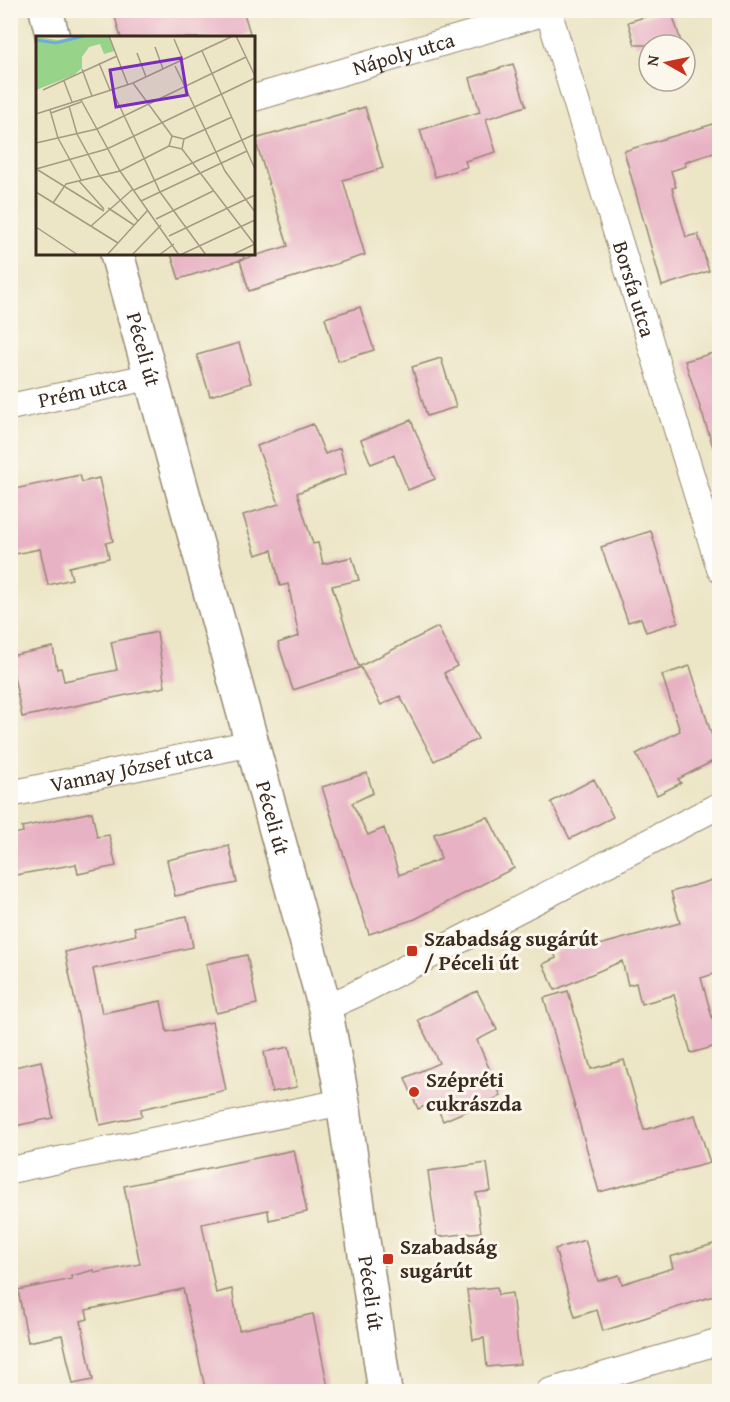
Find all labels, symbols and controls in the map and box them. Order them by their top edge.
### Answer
street label: Nápoly utca [349,24,458,83]
north arrow [637,33,697,93]
inset map [36,36,255,255]
text: N [639,53,665,68]
street label: Borsfa utca [605,237,664,341]
street label: Péceli út [119,309,169,390]
street label: Prém utca [35,366,129,415]
street label: Vannay József utca [47,736,215,800]
street label: Péceli út [248,777,298,859]
place label: Szabadság sugárút / Péceli út [424,923,598,978]
marker: Szabadság sugárút / Péceli út [405,944,419,958]
place label: Szépréti cukrászda [426,1064,522,1119]
marker: Szépréti cukrászda [407,1085,421,1099]
place label: Szabadság sugárút [400,1231,498,1286]
marker: Szabadság sugárút [381,1252,395,1266]
street label: Péceli út [350,1253,392,1333]

